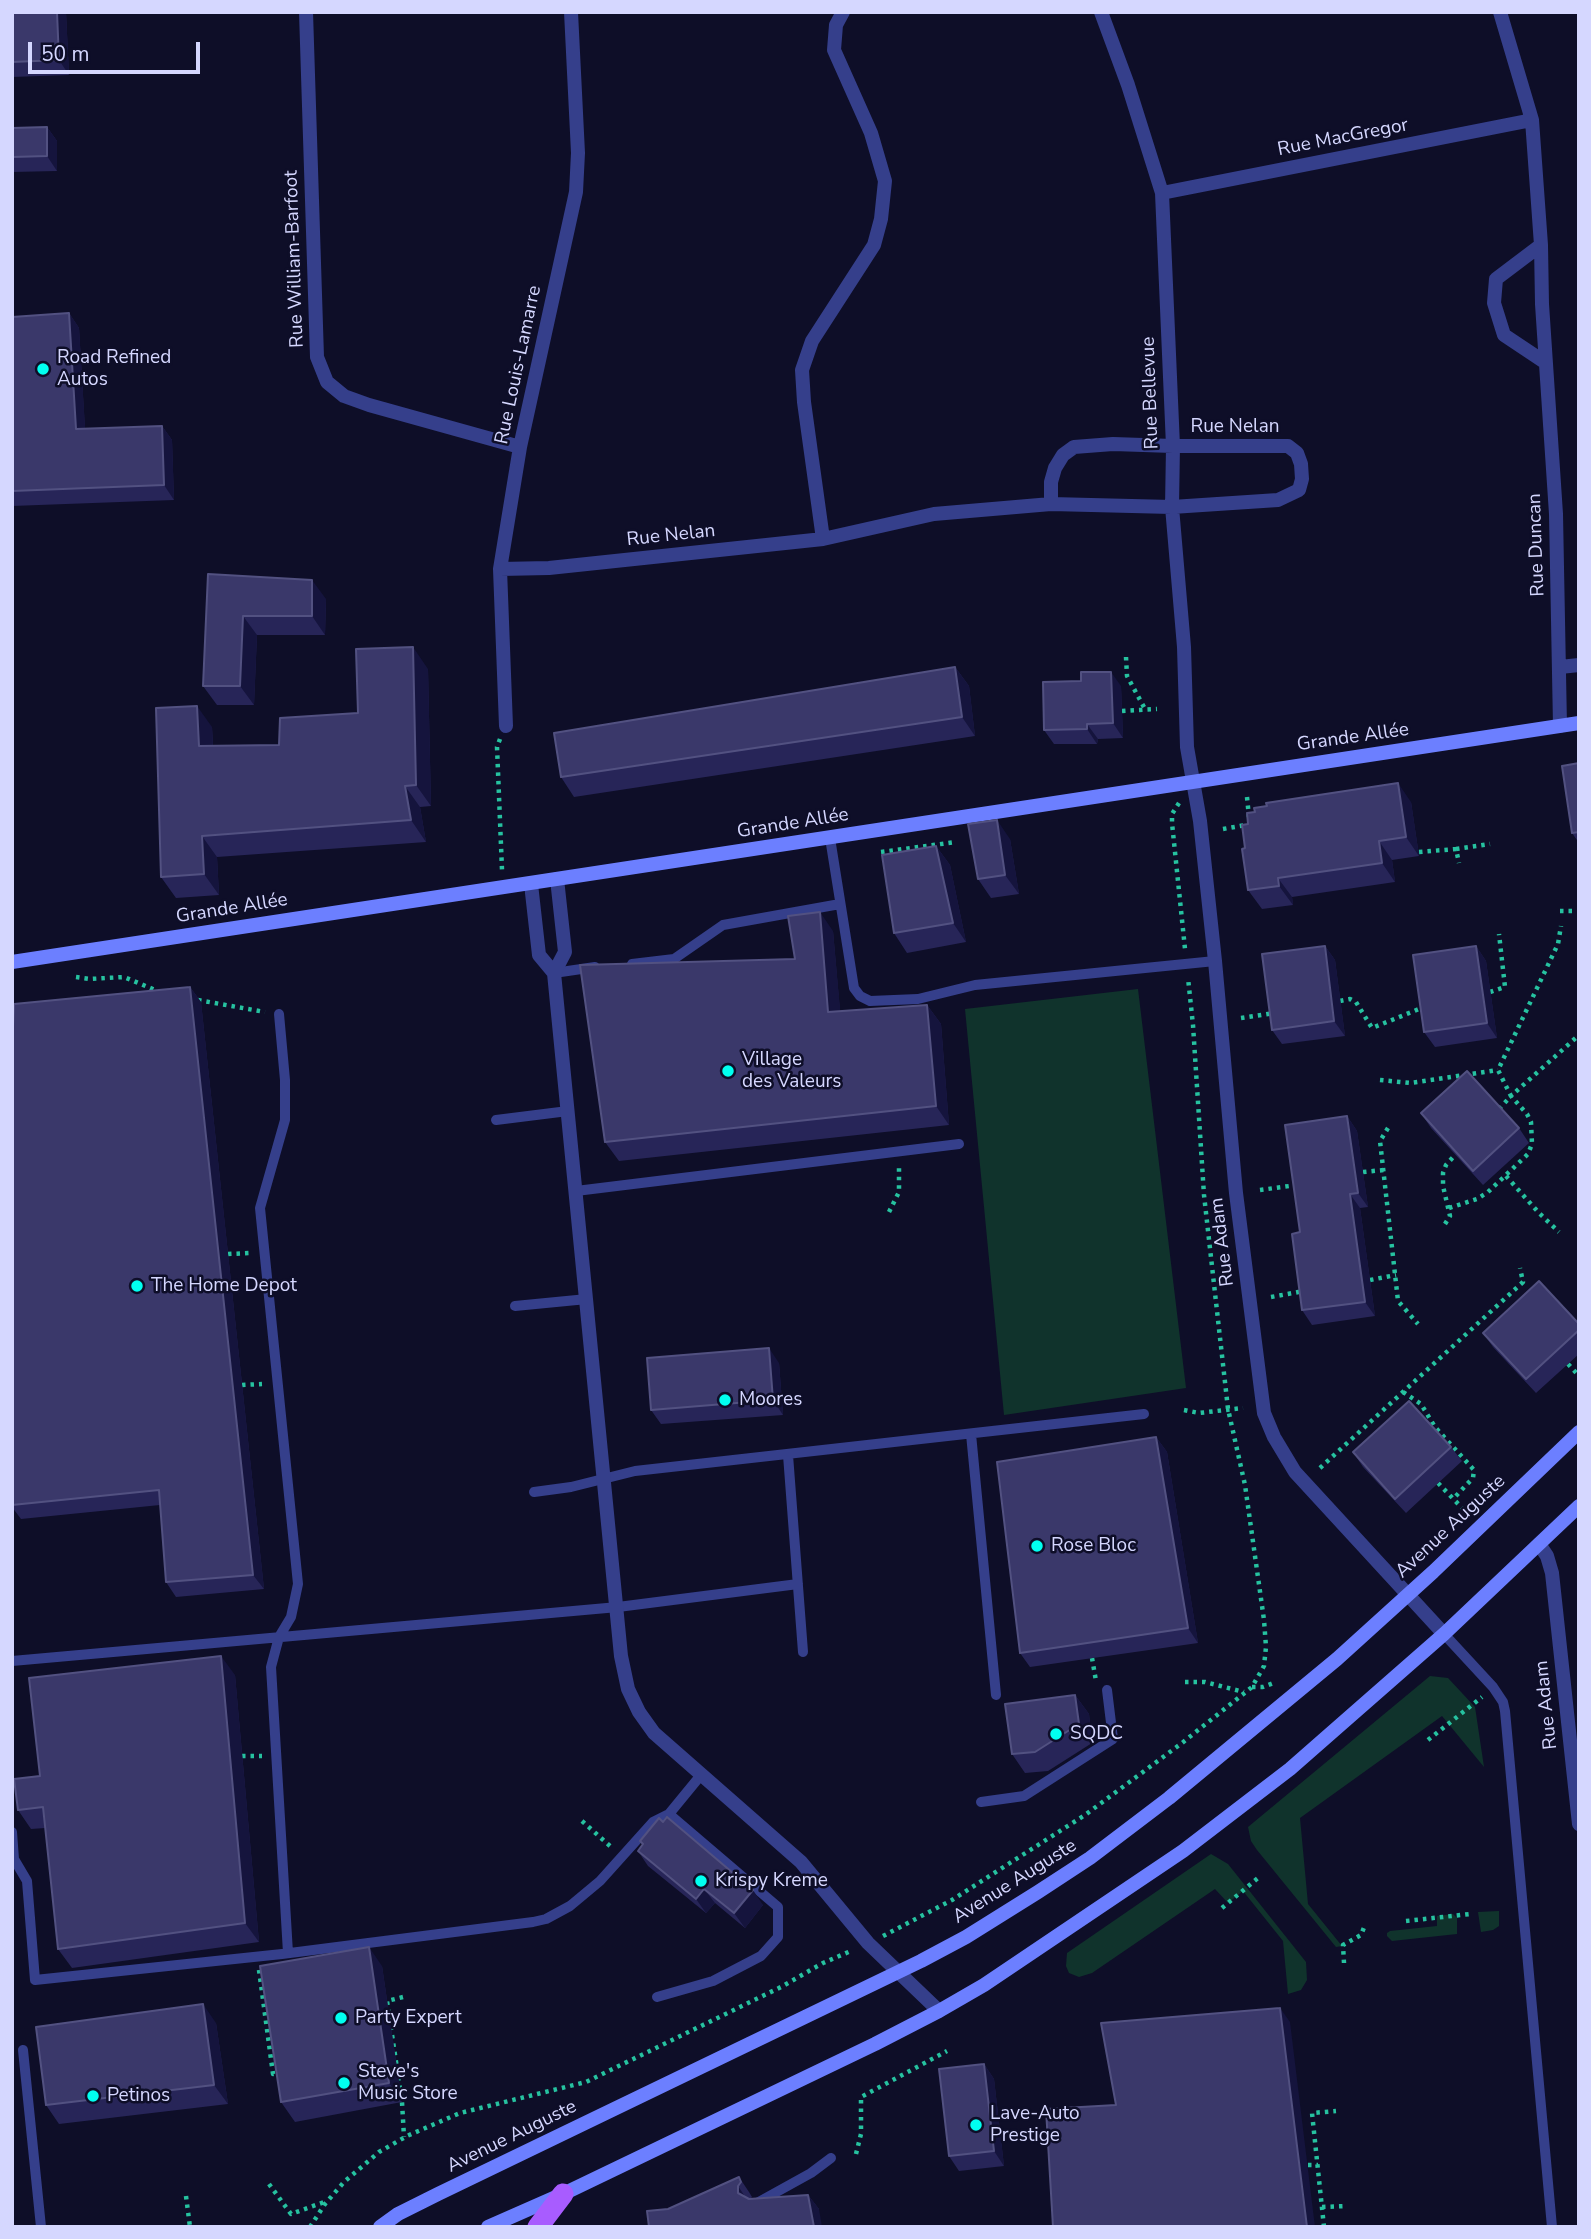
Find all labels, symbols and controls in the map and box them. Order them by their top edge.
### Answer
scale bar [32,28,203,72]
text: 50 m [41,40,90,68]
street label: Rue MacGregor [1276,114,1410,162]
street label: Rue William-Barfoot [281,170,309,348]
street label: Rue Louis-Lamarre [491,284,547,446]
street label: Rue Bellevue [1138,336,1164,450]
place label: Road Refined Autos [57,347,171,391]
marker: Road Refined Autos [35,361,51,377]
street label: Rue Nelan [1190,416,1280,438]
street label: Rue Duncan [1524,493,1550,597]
street label: Rue Nelan [626,520,716,552]
street label: Grande Allée [1296,719,1410,757]
street label: Grande Allée [736,804,850,844]
street label: Grande Allée [175,889,289,929]
place label: Village des Valeurs [742,1049,841,1093]
marker: Village des Valeurs [720,1063,736,1079]
street label: Rue Adam [1206,1196,1240,1288]
place label: The Home Depot [151,1275,297,1297]
marker: The Home Depot [129,1278,145,1294]
place label: Moores [739,1389,802,1411]
marker: Moores [717,1392,733,1408]
street label: Avenue Auguste [1391,1470,1511,1584]
place label: Rose Bloc [1051,1535,1136,1557]
marker: Rose Bloc [1029,1538,1045,1554]
street label: Rue Adam [1531,1659,1563,1751]
place label: SQDC [1070,1723,1123,1745]
marker: SQDC [1048,1726,1064,1742]
street label: Avenue Auguste [949,1835,1081,1929]
place label: Krispy Kreme [715,1870,828,1892]
marker: Krispy Kreme [693,1873,709,1889]
place label: Party Expert [355,2007,462,2029]
marker: Party Expert [333,2010,349,2026]
place label: Steve's Music Store [358,2061,458,2105]
marker: Steve's Music Store [336,2075,352,2091]
place label: Petinos [107,2085,170,2107]
marker: Petinos [85,2088,101,2104]
street label: Avenue Auguste [443,2096,581,2178]
place label: Lave-Auto Prestige [990,2103,1080,2147]
marker: Lave-Auto Prestige [968,2117,984,2133]

